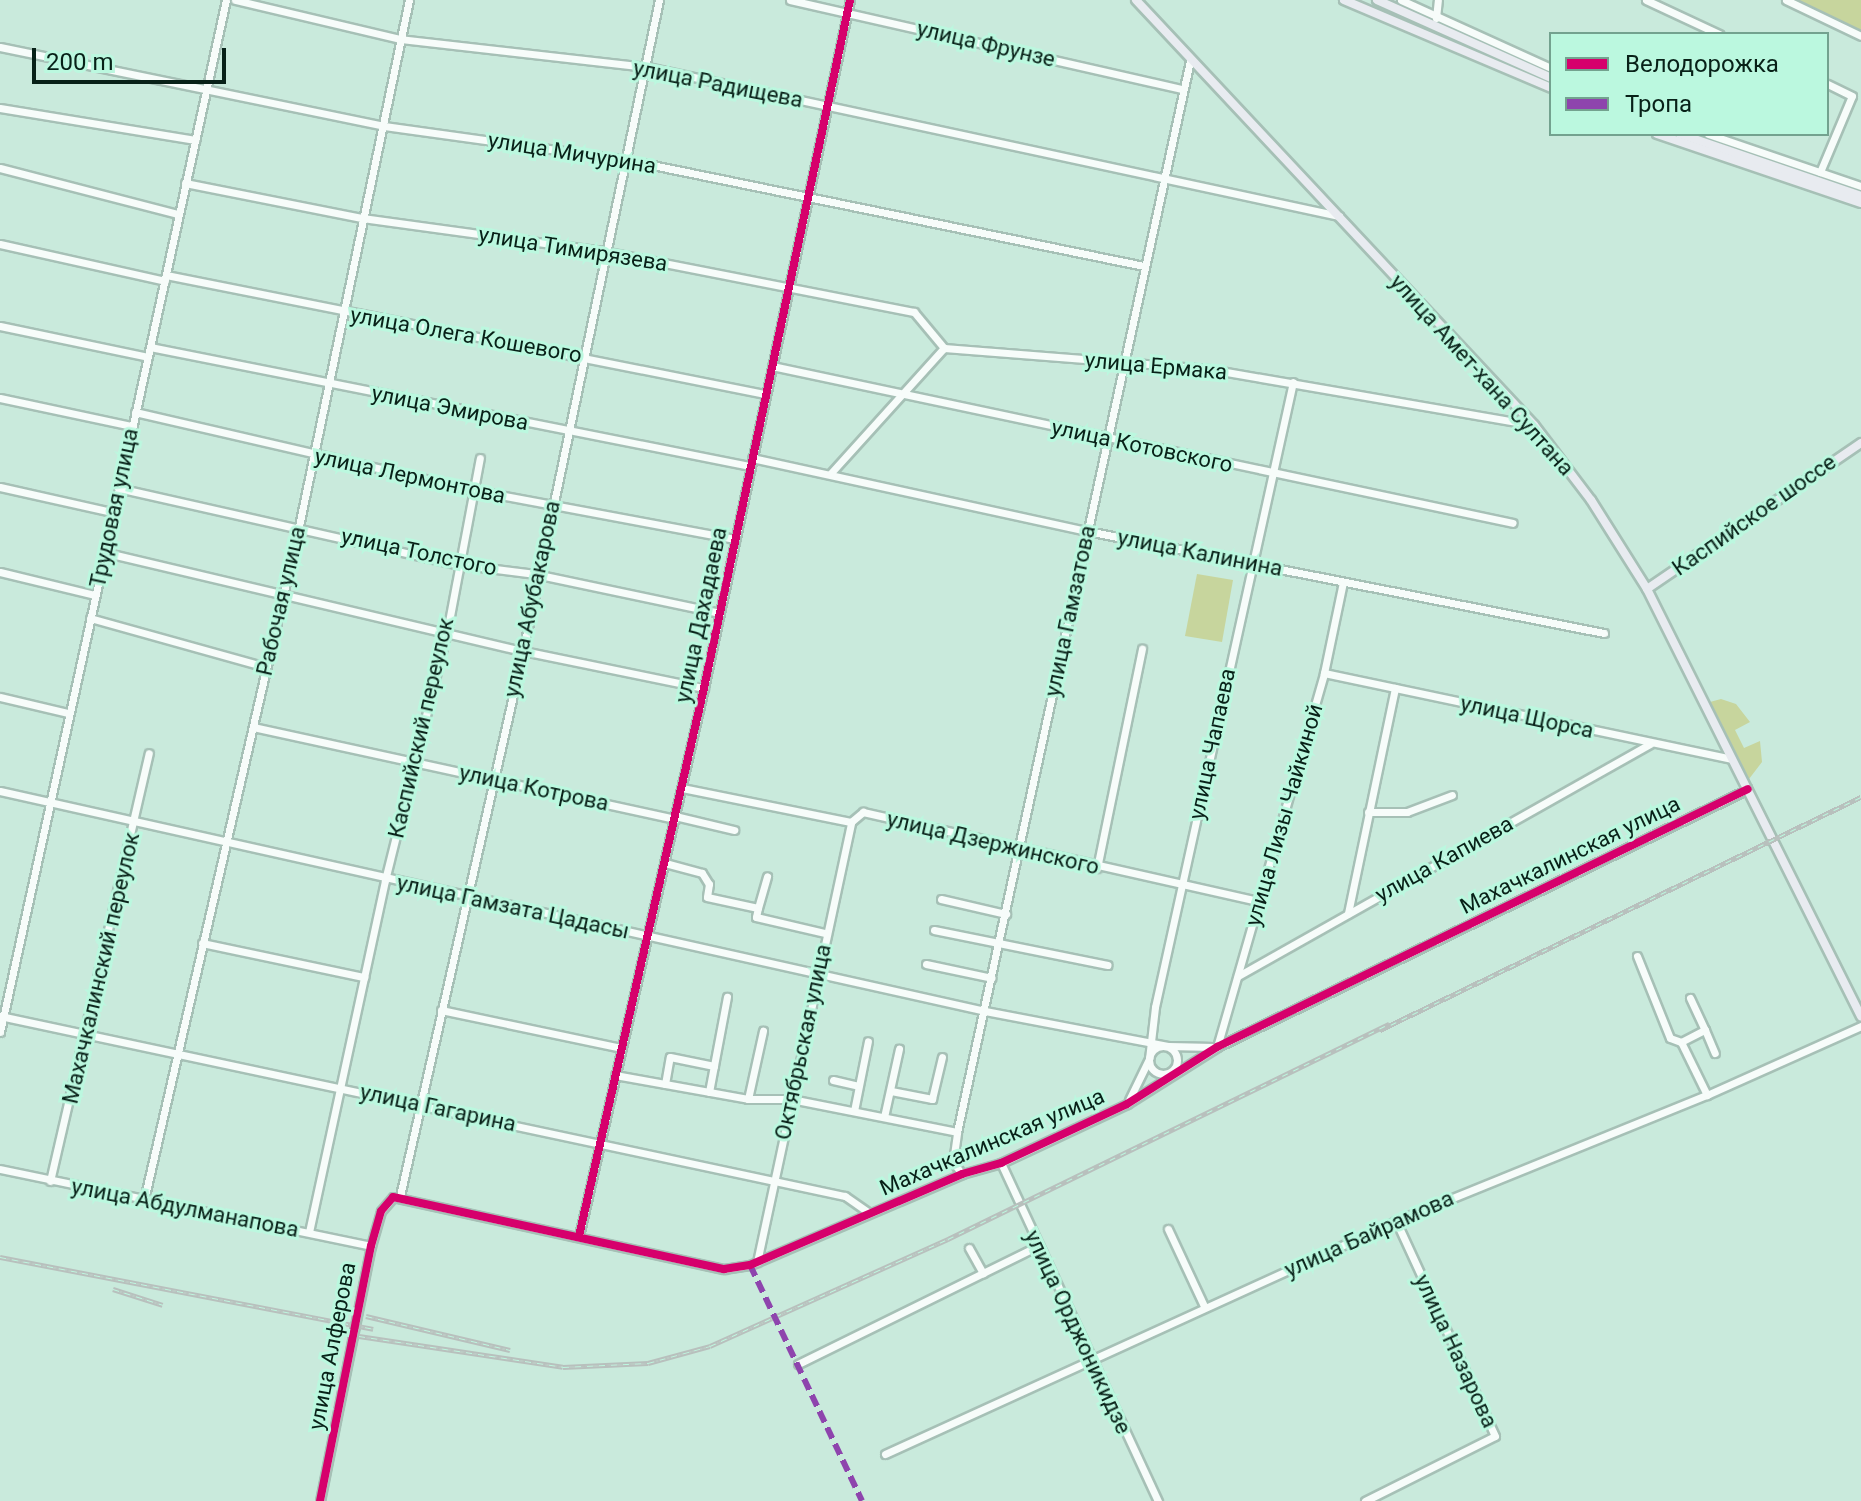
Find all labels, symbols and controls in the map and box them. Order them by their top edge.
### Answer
street label: улица Фрунзе [914,15,1058,73]
scale bar [36,32,230,82]
legend [1549,32,1829,136]
text: 200 m [46,48,113,76]
text: Велодорожка [1625,50,1779,78]
street label: улица Радищева [631,55,805,113]
text: Тропа [1625,90,1692,118]
street label: улица Мичурина [486,127,658,179]
street label: улица Тимирязева [476,221,670,277]
street label: улица Амет-хана Султана [1385,269,1579,481]
street label: улица Олега Кошевого [348,302,584,368]
street label: улица Ермака [1084,347,1228,385]
street label: улица Эмирова [369,380,531,436]
street label: улица Котовского [1049,414,1235,478]
street label: Трудовая улица [84,426,144,590]
street label: улица Лермонтова [312,443,508,509]
street label: Каспийское шоссе [1667,449,1841,581]
street label: улица Абубакарова [498,498,566,700]
street label: улица Толстого [339,523,499,581]
street label: улица Гамзатова [1039,523,1101,699]
street label: Рабочая улица [251,524,311,678]
street label: улица Калинина [1115,524,1285,582]
street label: улица Дахадаева [670,525,732,705]
street label: Каспийский переулок [383,615,459,841]
street label: улица Чапаева [1183,666,1241,822]
street label: улица Щорса [1458,690,1596,744]
street label: улица Лизы Чайкиной [1240,701,1328,929]
street label: улица Котрова [457,759,611,817]
street label: Махачкалинская улица [1456,790,1684,920]
street label: улица Дзержинского [884,806,1102,880]
street label: улица Капиева [1370,810,1518,908]
street label: Махачкалинский переулок [57,830,145,1106]
street label: улица Гамзата Цадасы [394,869,632,945]
street label: Октябрьская улица [769,942,837,1142]
street label: улица Гагарина [358,1079,518,1137]
street label: Махачкалинская улица [876,1083,1108,1201]
street label: улица Абдулманапова [69,1173,301,1243]
street label: улица Байрамова [1280,1185,1458,1283]
street label: улица Орджоникидзе [1019,1226,1137,1438]
street label: улица Алферова [303,1260,361,1432]
street label: улица Назарова [1409,1270,1503,1432]

